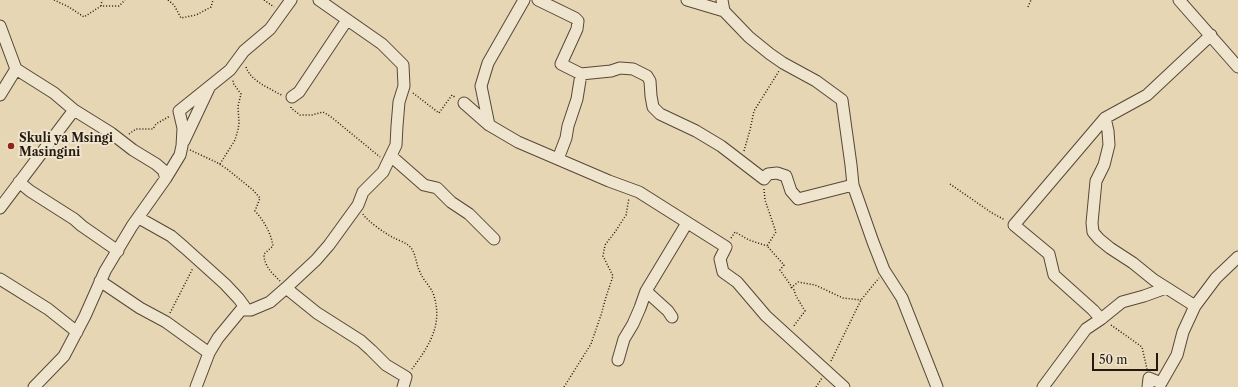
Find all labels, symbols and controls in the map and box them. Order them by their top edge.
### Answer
place label: Skuli ya Msingi Masingini [19,132,113,160]
marker: Skuli ya Msingi Masingini [6,141,16,151]
scale bar [1094,345,1160,371]
text: 50 m [1099,352,1128,367]

